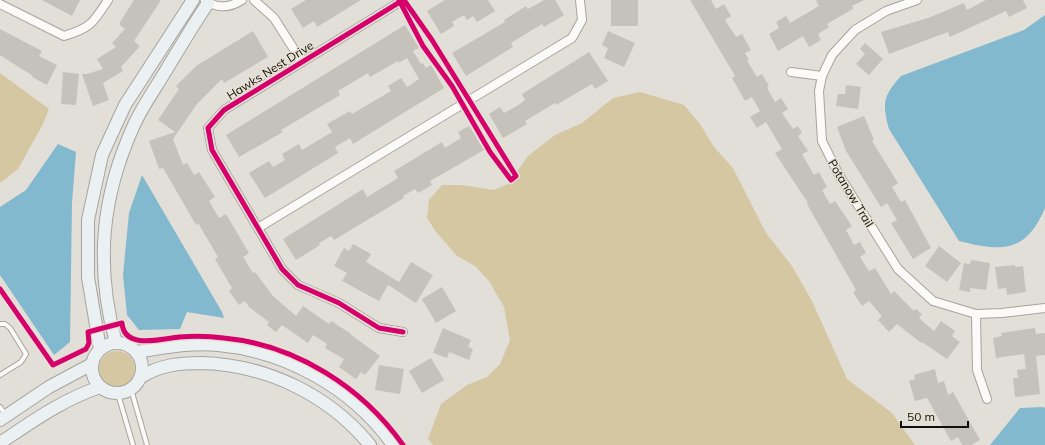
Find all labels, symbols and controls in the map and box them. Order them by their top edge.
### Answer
street label: Hawks Nest Drive [224,37,316,103]
street label: Potanow Trail [825,156,877,230]
scale bar [901,403,968,429]
text: 50 m [907,409,935,424]

